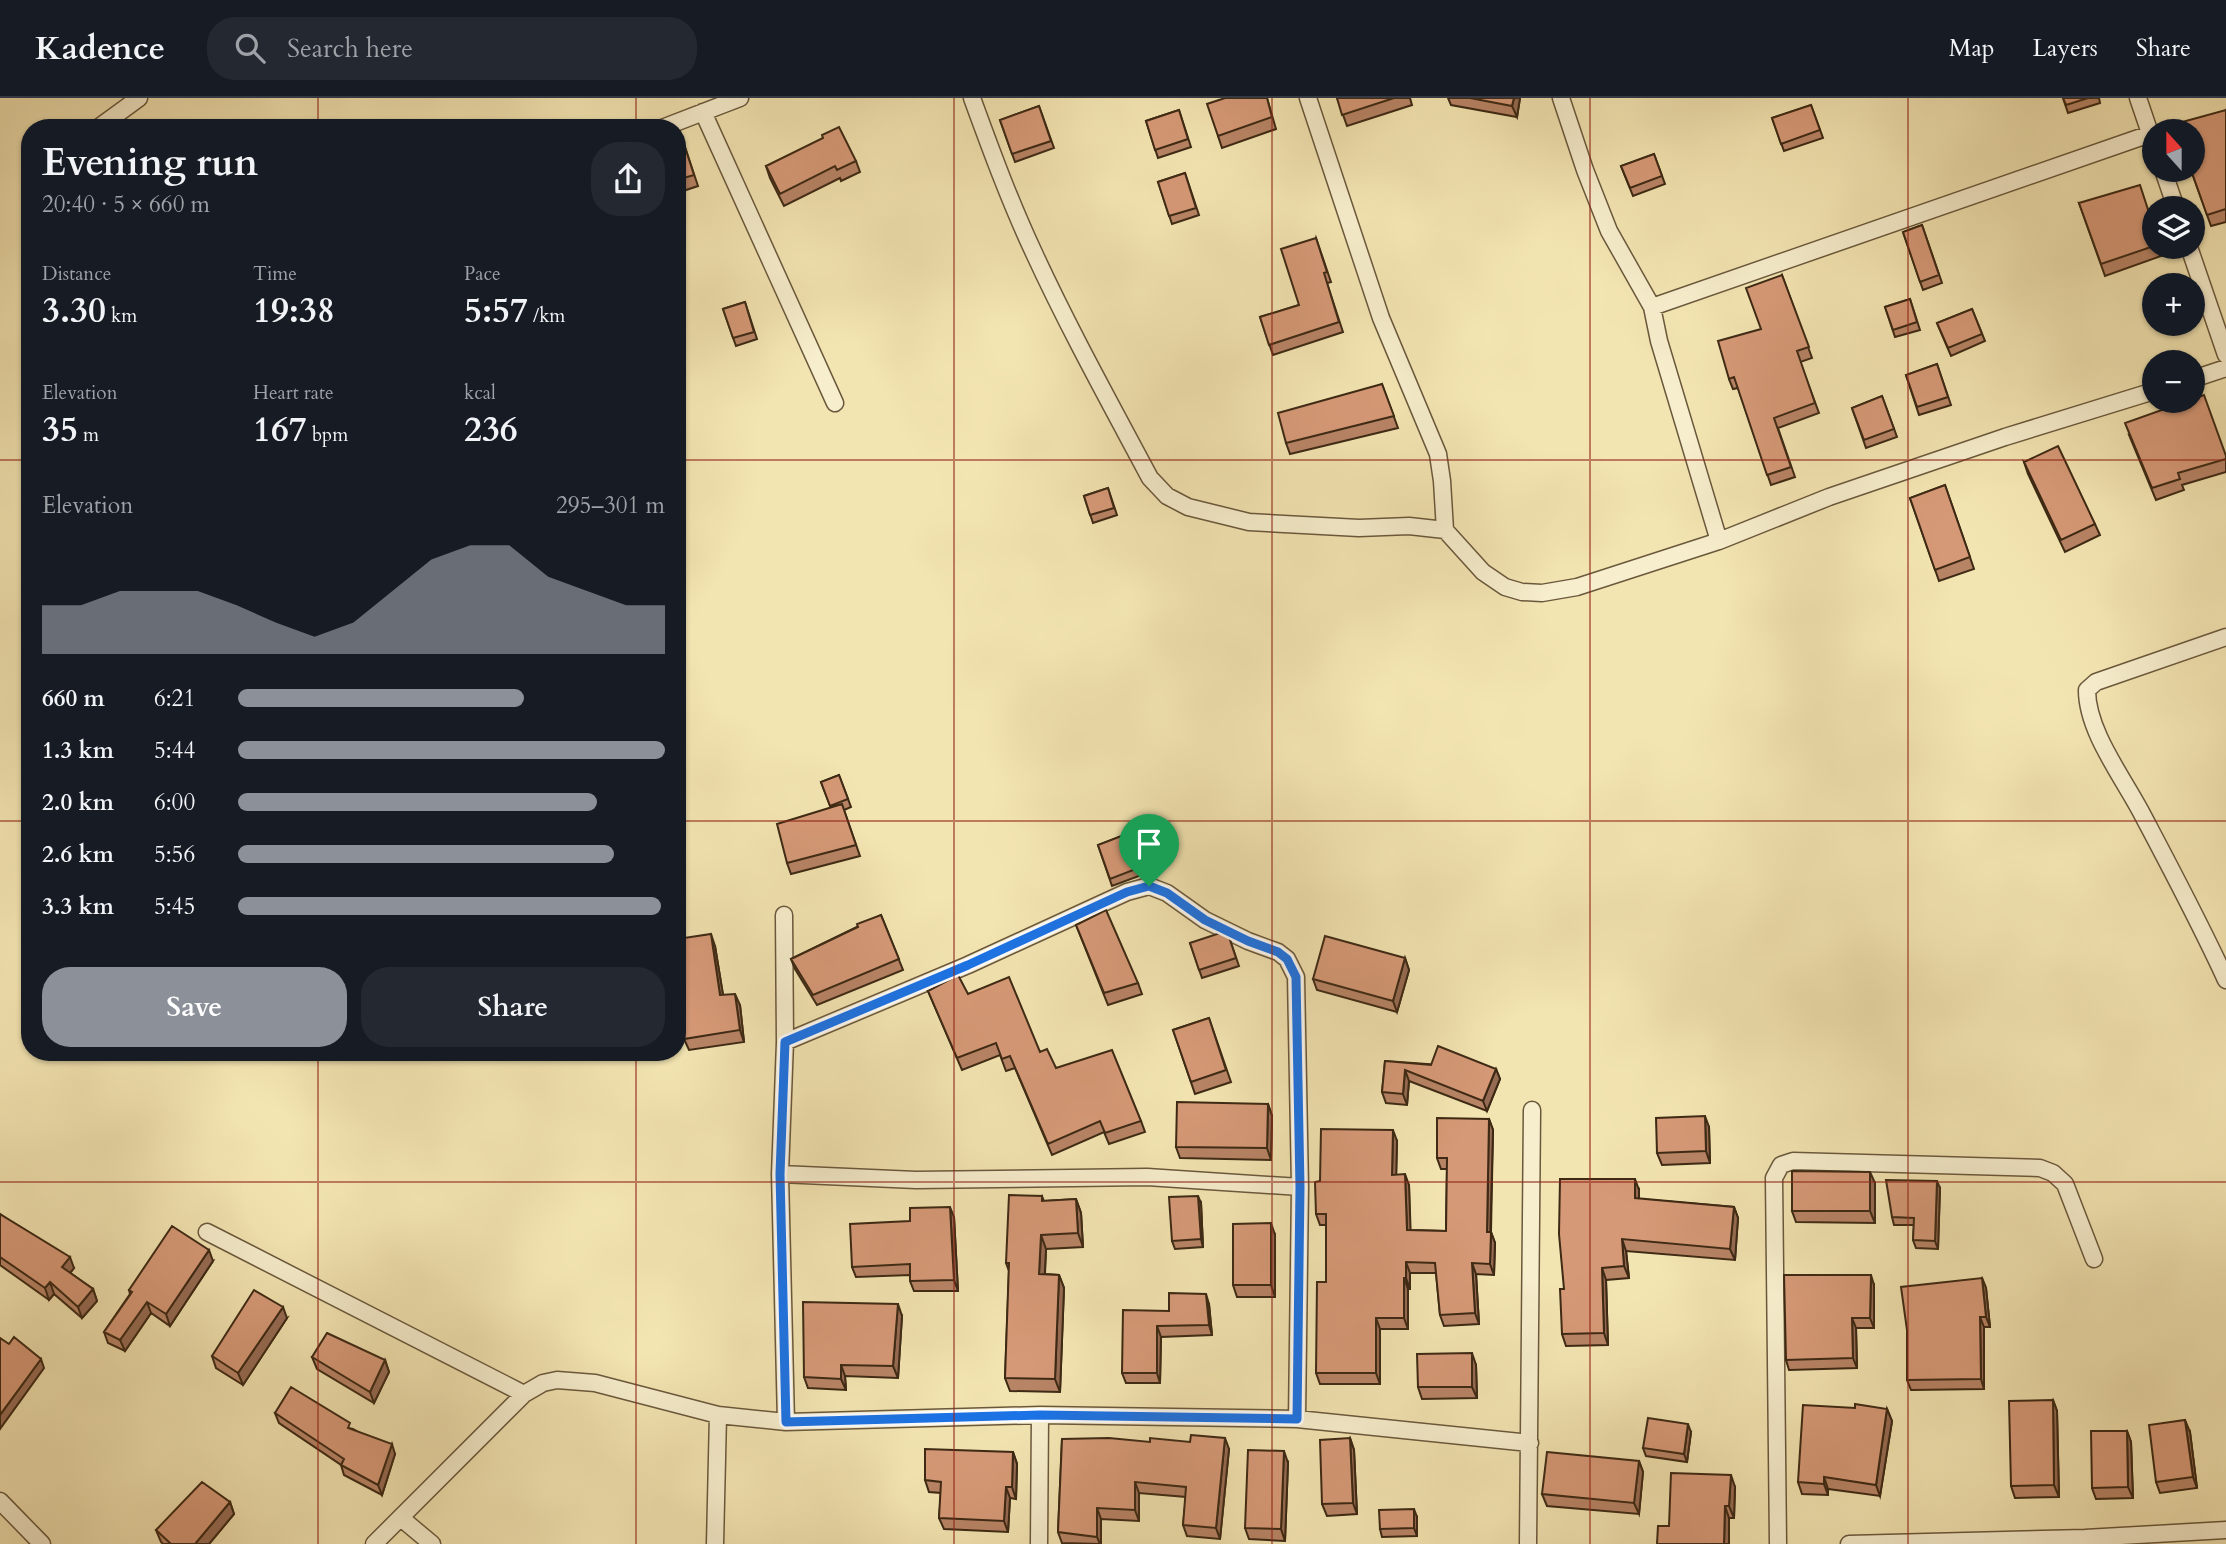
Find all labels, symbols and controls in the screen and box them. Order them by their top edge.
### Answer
search box [207,17,697,80]
text: Kadence [35,26,165,71]
icon: search [231,29,269,67]
text: Search here [287,31,413,66]
text: Map [1949,32,1995,65]
text: Layers [2033,32,2098,65]
text: Share [2136,32,2191,65]
north arrow [2142,119,2205,182]
map controls [2142,119,2205,413]
text: Evening run [42,137,258,189]
button: share [591,142,665,216]
text: 20:40 · 5 × 660 m [42,189,210,220]
button: layers [2142,196,2205,259]
text: Distance [42,261,111,287]
text: Time [253,261,297,287]
text: Pace [464,261,501,287]
button: + [2142,273,2205,336]
text: 3.30 [42,287,106,335]
text: 19:38 [253,287,335,335]
text: 5:57 [464,287,528,335]
text: km [106,303,137,329]
text: /km [528,303,565,329]
button: − [2142,350,2205,413]
text: Elevation [42,380,117,406]
text: Heart rate [253,380,334,406]
text: kcal [464,380,496,406]
text: 35 [42,406,78,454]
text: 167 [253,406,307,454]
text: 236 [464,406,518,454]
text: m [78,422,99,448]
text: bpm [307,422,348,448]
text: Elevation [42,490,133,521]
text: 295–301 m [556,490,665,521]
text: 660 m [42,683,105,714]
text: 6:21 [154,683,195,714]
text: 1.3 km [42,735,114,766]
text: 5:44 [154,735,195,766]
text: 2.0 km [42,787,114,818]
text: 6:00 [154,787,195,818]
pin [1119,814,1179,886]
icon: arrive [1130,825,1168,863]
text: 2.6 km [42,839,114,870]
text: 5:56 [154,839,195,870]
text: 3.3 km [42,891,114,922]
text: 5:45 [154,891,195,922]
button: Save [42,967,347,1047]
button: Share [361,967,665,1047]

